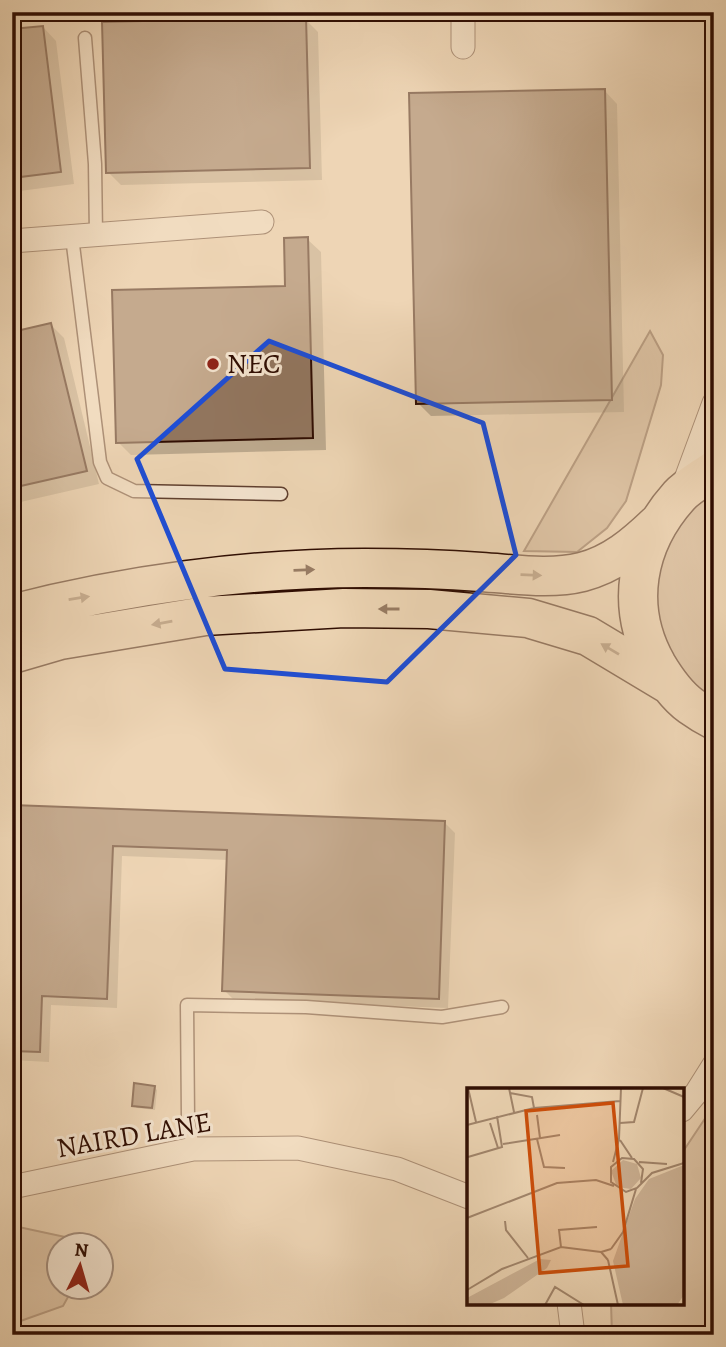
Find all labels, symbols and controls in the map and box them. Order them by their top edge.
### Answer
place label: NEC [227,345,281,383]
marker: NEC [205,356,221,372]
one-way arrow [293,564,315,575]
one-way arrow [521,569,543,580]
one-way arrow [68,592,90,603]
one-way arrow [378,603,400,614]
one-way arrow [151,618,173,629]
one-way arrow [600,643,619,655]
inset map [467,1088,684,1305]
street label: NAIRD LANE [54,1103,214,1167]
north arrow [46,1232,116,1302]
text: N [73,1237,90,1264]

